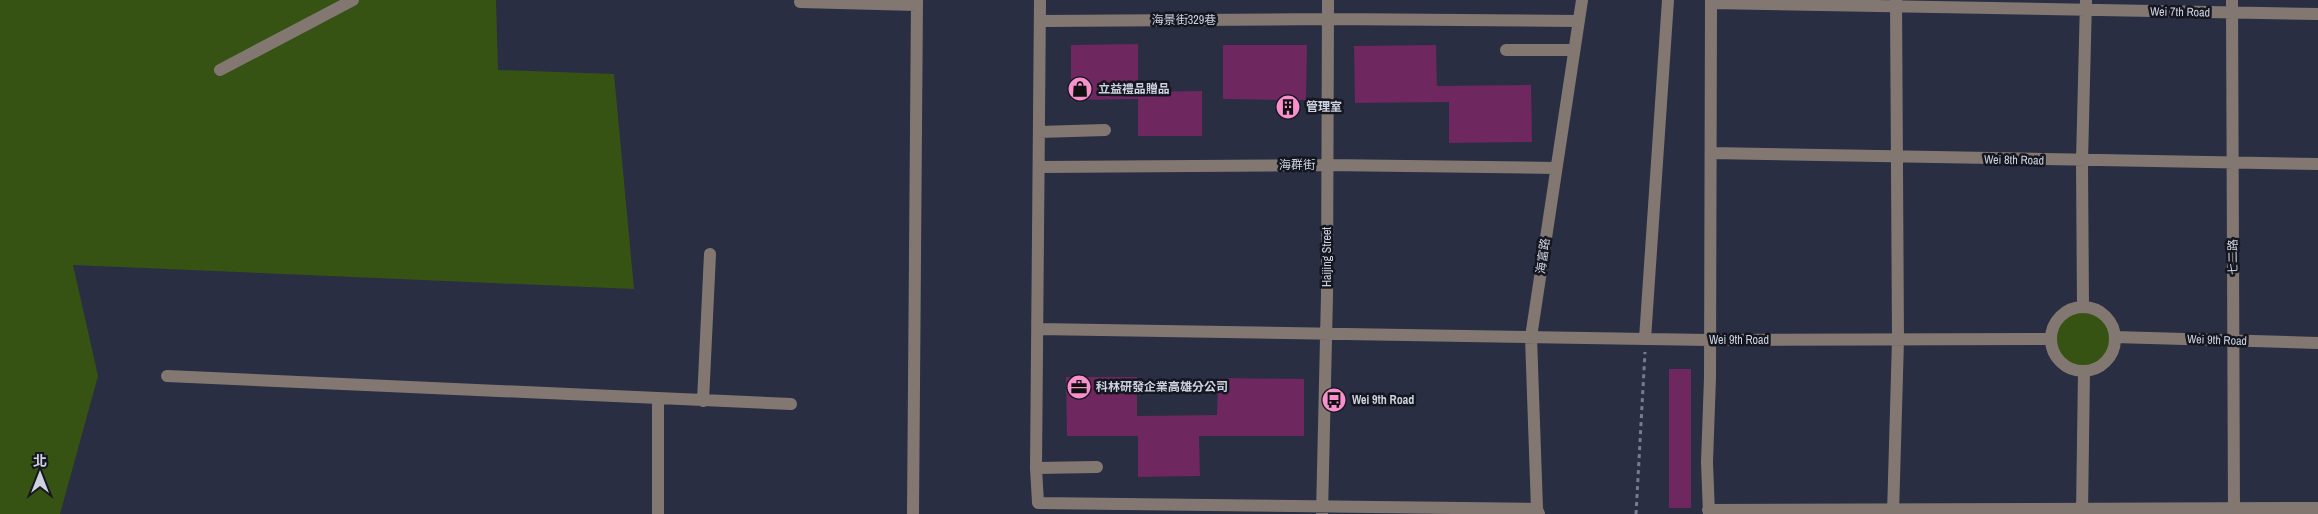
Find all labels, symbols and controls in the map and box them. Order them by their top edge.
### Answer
street label: Wei 7th Road [2150,3,2210,21]
street label: 海景街329巷 [1152,12,1216,28]
shop icon: 立益禮品贈品 [1067,76,1093,102]
place label: 立益禮品贈品 [1098,81,1170,97]
building icon: 管理室 [1275,94,1301,120]
place label: 管理室 [1306,99,1342,115]
street label: Wei 8th Road [1984,151,2044,169]
street label: 海群街 [1279,157,1315,173]
street label: Haijing Street [1319,227,1335,287]
street label: 海富路 [1533,237,1553,275]
street label: 七二路 [2225,239,2241,275]
street label: Wei 9th Road [2187,331,2247,349]
street label: Wei 9th Road [1709,332,1769,348]
office icon: 科林研發企業高雄分公司 [1066,374,1092,400]
place label: 科林研發企業高雄分公司 [1096,379,1228,395]
bus stop icon: Wei 9th Road [1321,387,1347,413]
place label: Wei 9th Road [1352,392,1414,408]
north arrow [15,449,65,499]
text: 北 [33,452,47,470]

